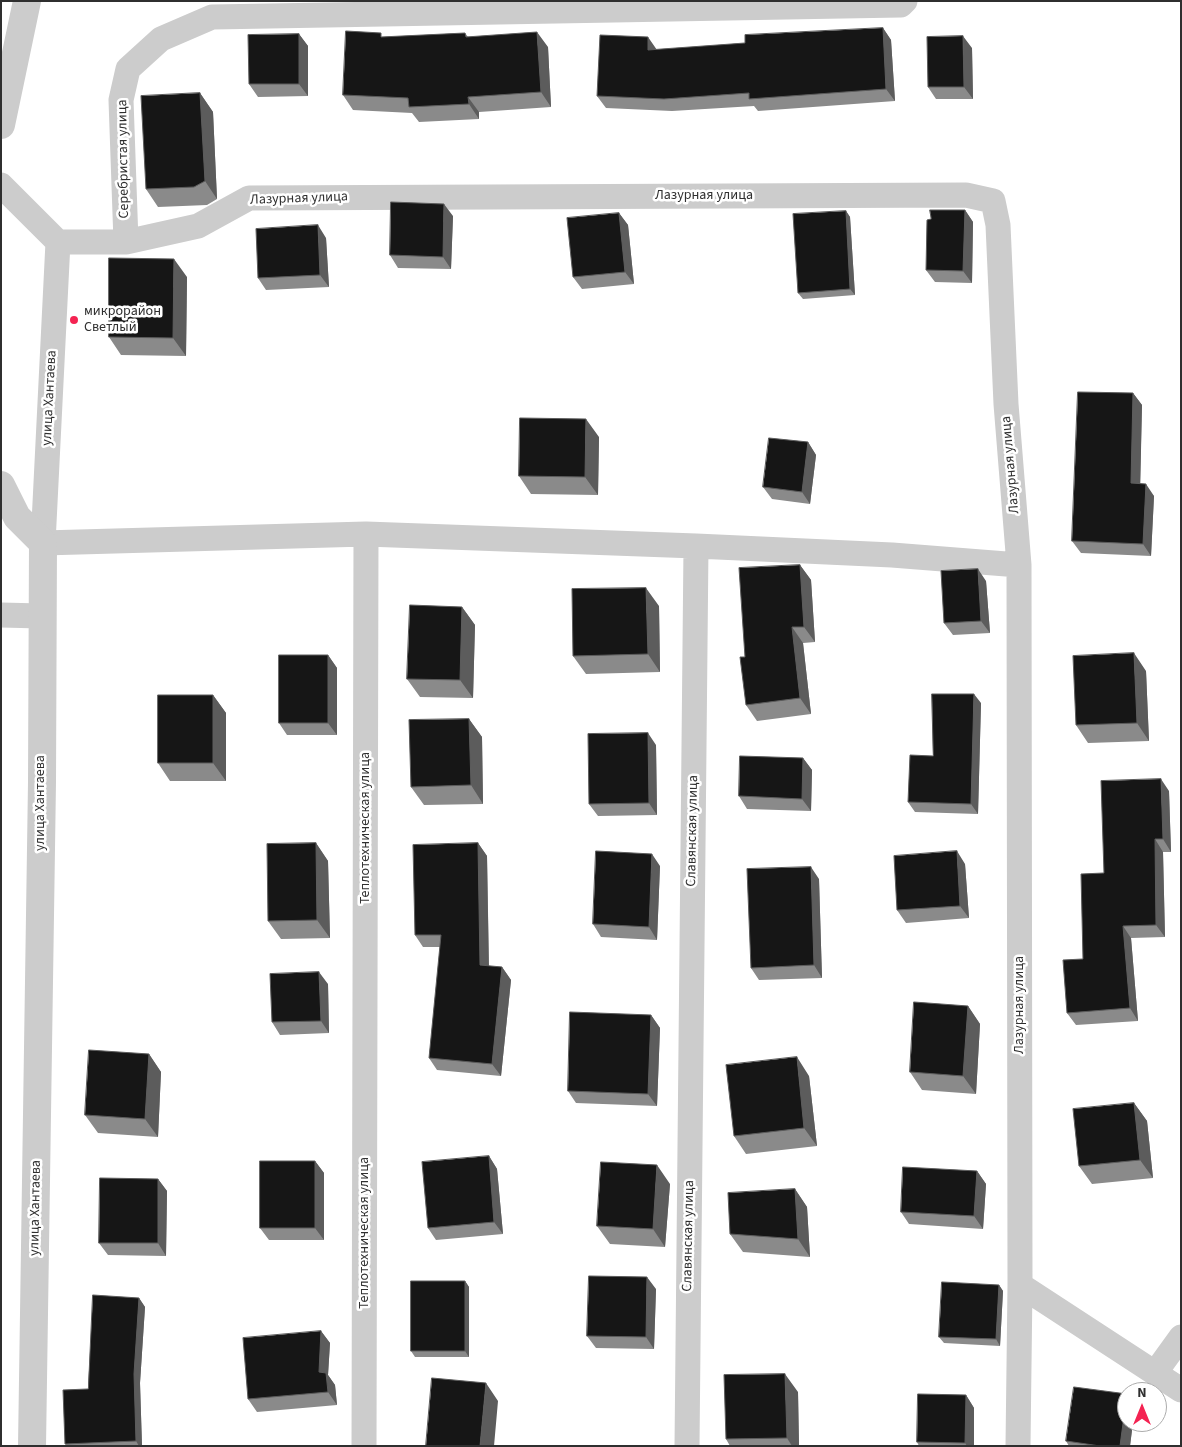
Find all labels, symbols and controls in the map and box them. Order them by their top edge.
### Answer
street label: Серебристая улица [115,99,133,219]
street label: Лазурная улица [655,188,753,204]
street label: Лазурная улица [250,189,348,209]
place label: микрорайон Светлый [84,304,161,336]
marker: микрорайон Светлый [68,314,80,326]
street label: улица Хантаева [39,350,61,446]
street label: Лазурная улица [998,415,1024,515]
street label: Теплотехническая улица [358,752,374,904]
street label: улица Хантаева [33,755,49,851]
street label: Славянская улица [684,775,702,887]
street label: Лазурная улица [1012,956,1028,1054]
street label: Теплотехническая улица [357,1157,373,1309]
street label: улица Хантаева [27,1160,45,1256]
street label: Славянская улица [680,1180,698,1292]
north arrow [1117,1382,1167,1432]
text: N [1137,1383,1147,1403]

